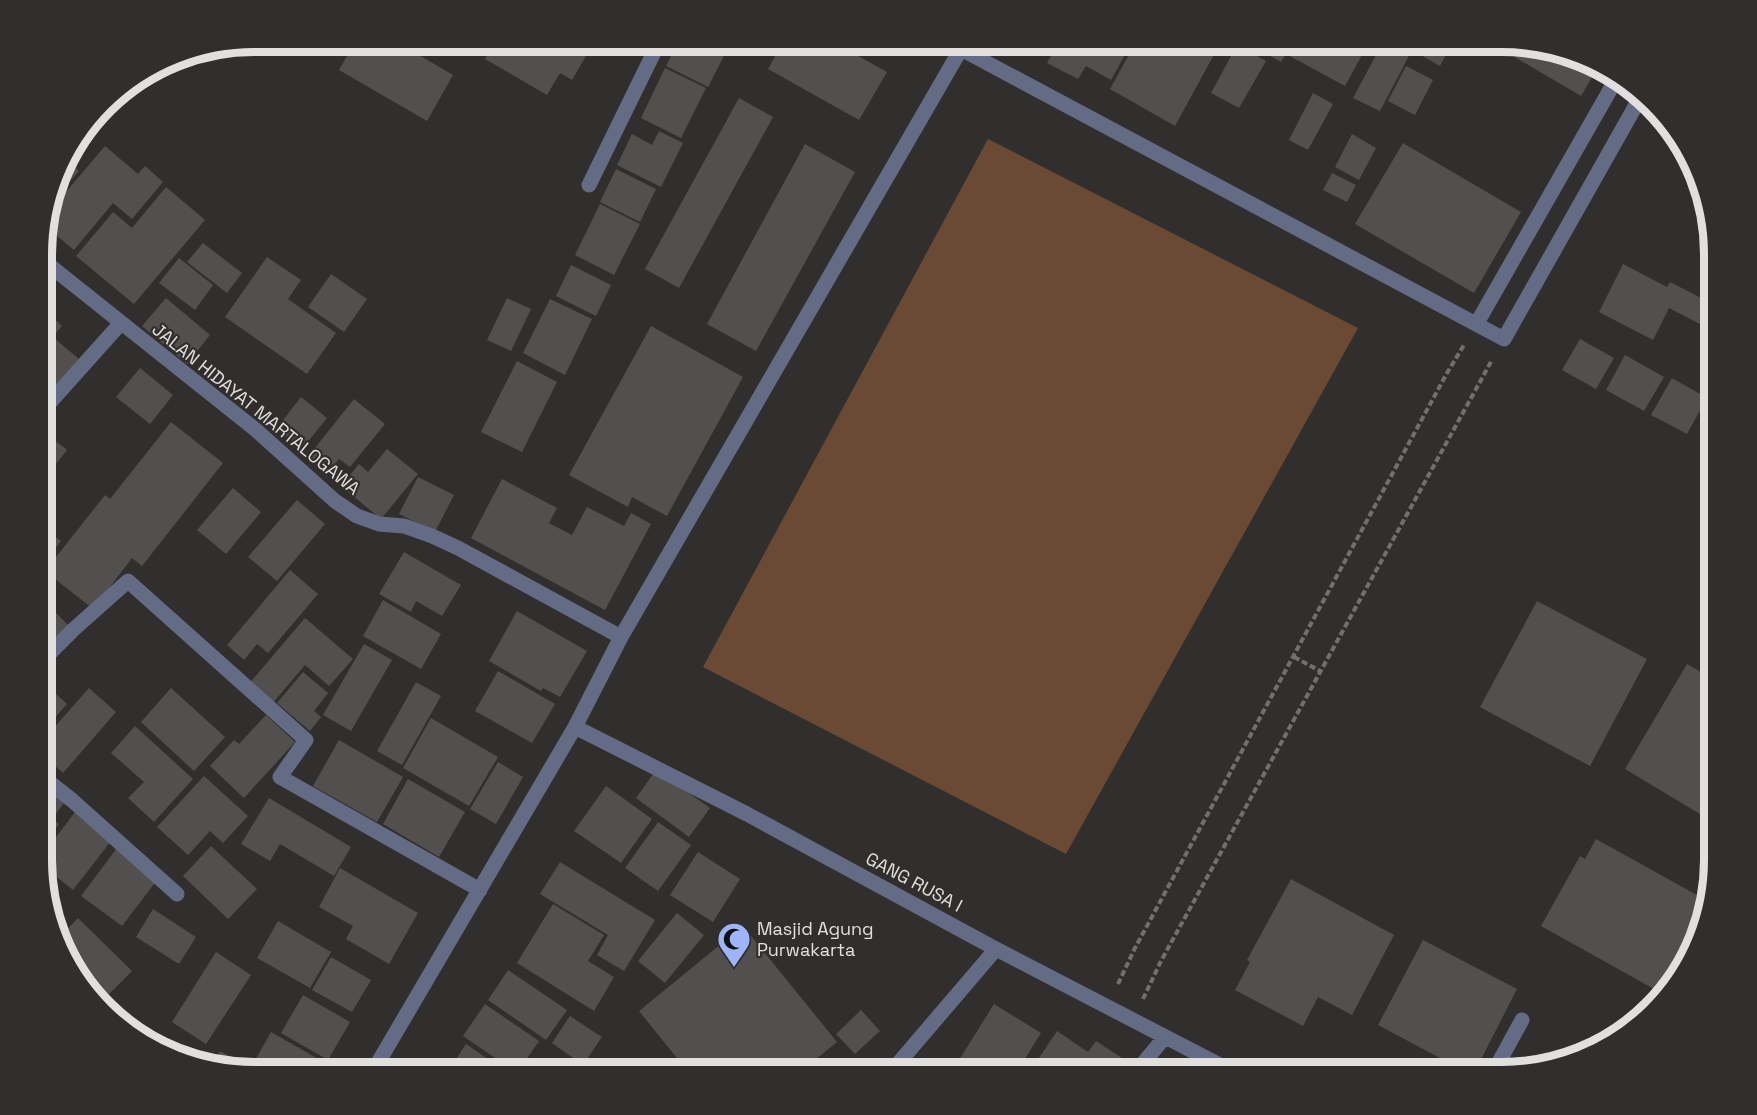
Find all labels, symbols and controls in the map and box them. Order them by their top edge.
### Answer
street label: JALAN HIDAYAT MARTALOGAWA [148,318,365,500]
street label: GANG RUSA I [862,846,966,917]
place label: Masjid Agung Purwakarta [757,917,874,961]
mosque icon: Masjid Agung Purwakarta [716,921,752,968]

